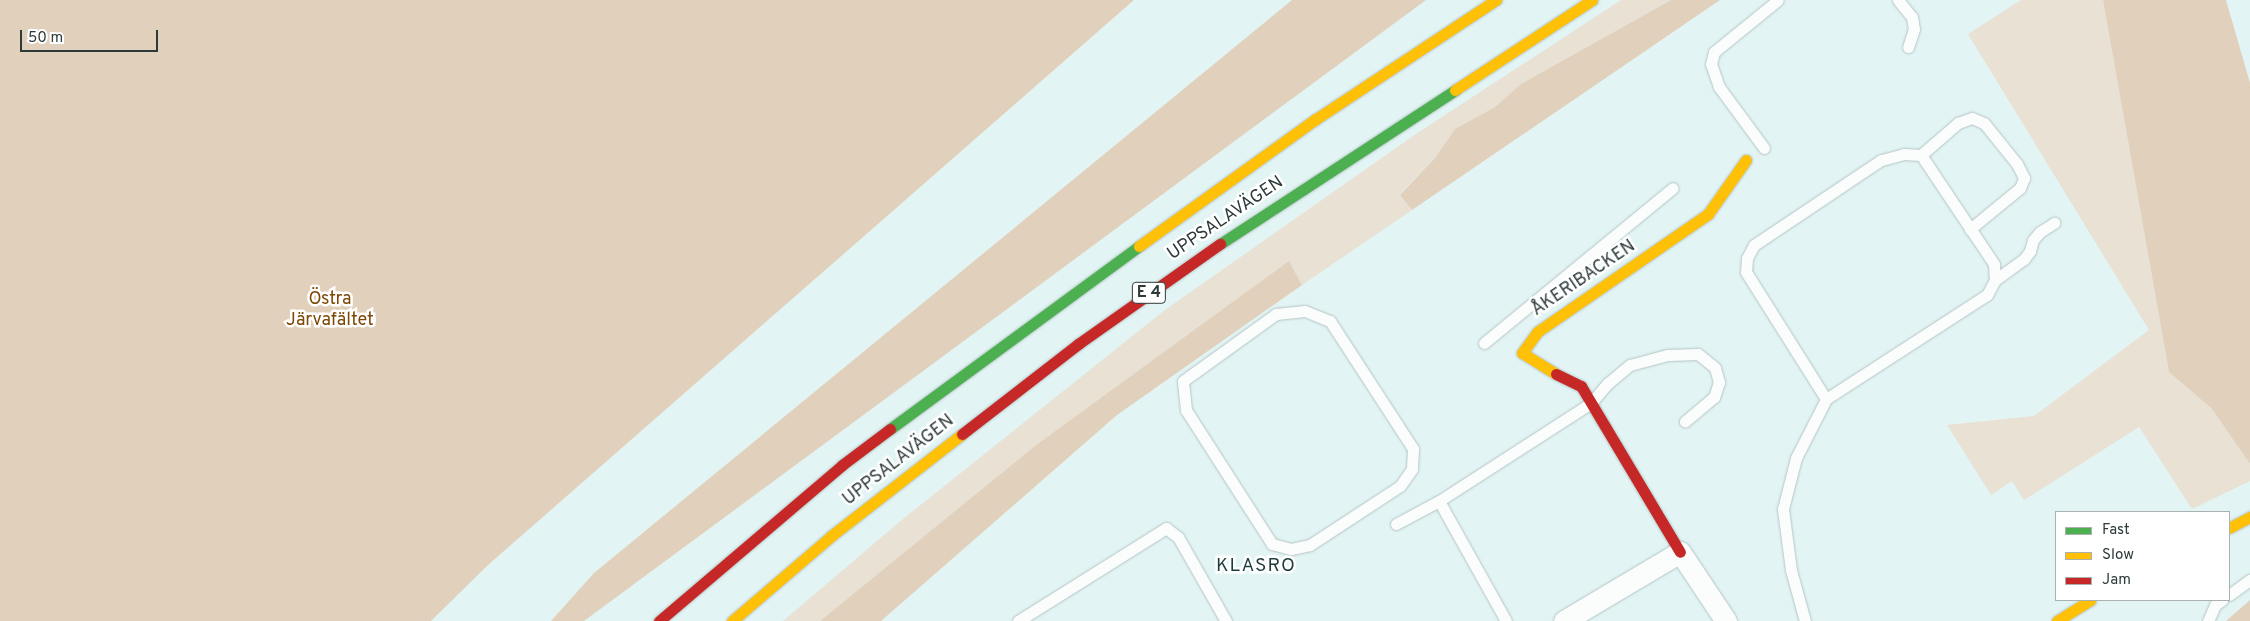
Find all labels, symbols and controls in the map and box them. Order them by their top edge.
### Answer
scale bar [22,20,160,52]
text: 50 m [28,29,63,48]
street label: UPPSALAVÄGEN [1164,172,1288,266]
street label: ÅKERIBACKEN [1528,236,1640,322]
road number: E 4 [1132,280,1166,306]
park label: Östra Järvafältet [286,290,374,332]
street label: UPPSALAVÄGEN [839,411,959,511]
legend [2055,511,2230,601]
text: Fast [2102,521,2130,540]
text: Slow [2102,546,2134,565]
district label: KLASRO [1215,556,1297,578]
text: Jam [2102,571,2131,590]

